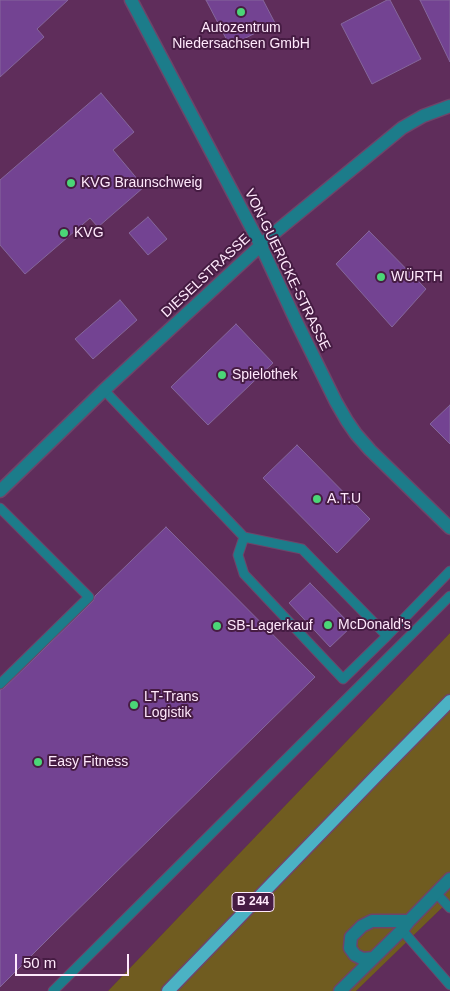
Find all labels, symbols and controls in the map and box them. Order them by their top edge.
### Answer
marker: Autozentrum Niedersachsen GmbH [235,6,247,18]
place label: Autozentrum Niedersachsen GmbH [172,20,310,52]
place label: KVG Braunschweig [81,175,202,191]
marker: KVG Braunschweig [65,177,77,189]
street label: VON-GUERICKE-STRASSE [240,186,334,354]
place label: KVG [74,225,104,241]
marker: KVG [58,227,70,239]
street label: DIESELSTRASSE [158,231,254,321]
place label: WÜRTH [391,269,443,285]
marker: WÜRTH [375,271,387,283]
place label: Spielothek [232,367,297,383]
marker: Spielothek [216,369,228,381]
place label: A.T.U [327,491,361,507]
marker: A.T.U [311,493,323,505]
place label: McDonald's [338,617,411,633]
place label: SB-Lagerkauf [227,618,313,634]
marker: McDonald's [322,619,334,631]
marker: SB-Lagerkauf [211,620,223,632]
place label: LT-Trans Logistik [144,689,198,722]
marker: LT-Trans Logistik [128,699,140,711]
place label: Easy Fitness [48,754,128,770]
marker: Easy Fitness [32,756,44,768]
road number: B 244 [232,892,274,912]
scale bar [18,944,131,976]
text: 50 m [23,954,56,971]

